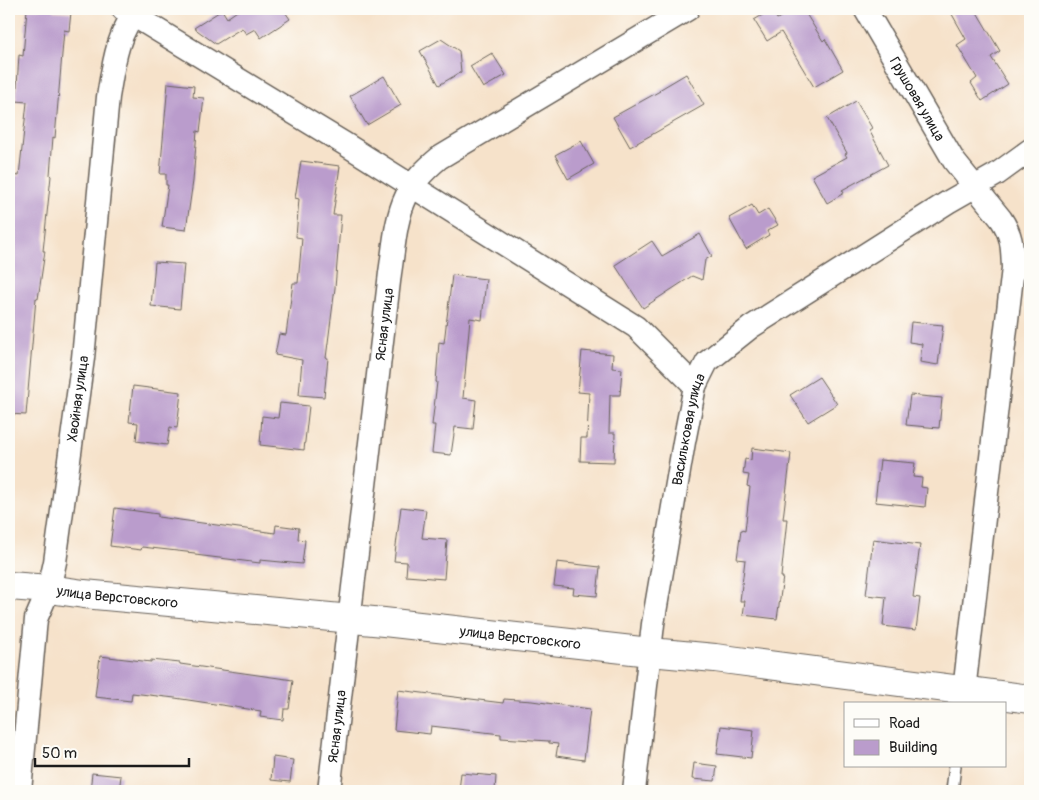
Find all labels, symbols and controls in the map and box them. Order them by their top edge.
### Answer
street label: Грушовая улица [886,54,948,144]
street label: Ясная улица [372,287,397,362]
street label: Хвойная улица [64,355,92,443]
street label: Васильковая улица [669,370,709,487]
street label: улица Верстовского [55,582,179,612]
street label: улица Верстовского [458,622,582,653]
street label: Ясная улица [324,689,350,764]
legend [844,702,1006,768]
text: Road [889,714,920,733]
scale bar [35,735,189,767]
text: Building [889,738,937,757]
text: 50 m [42,744,77,763]

